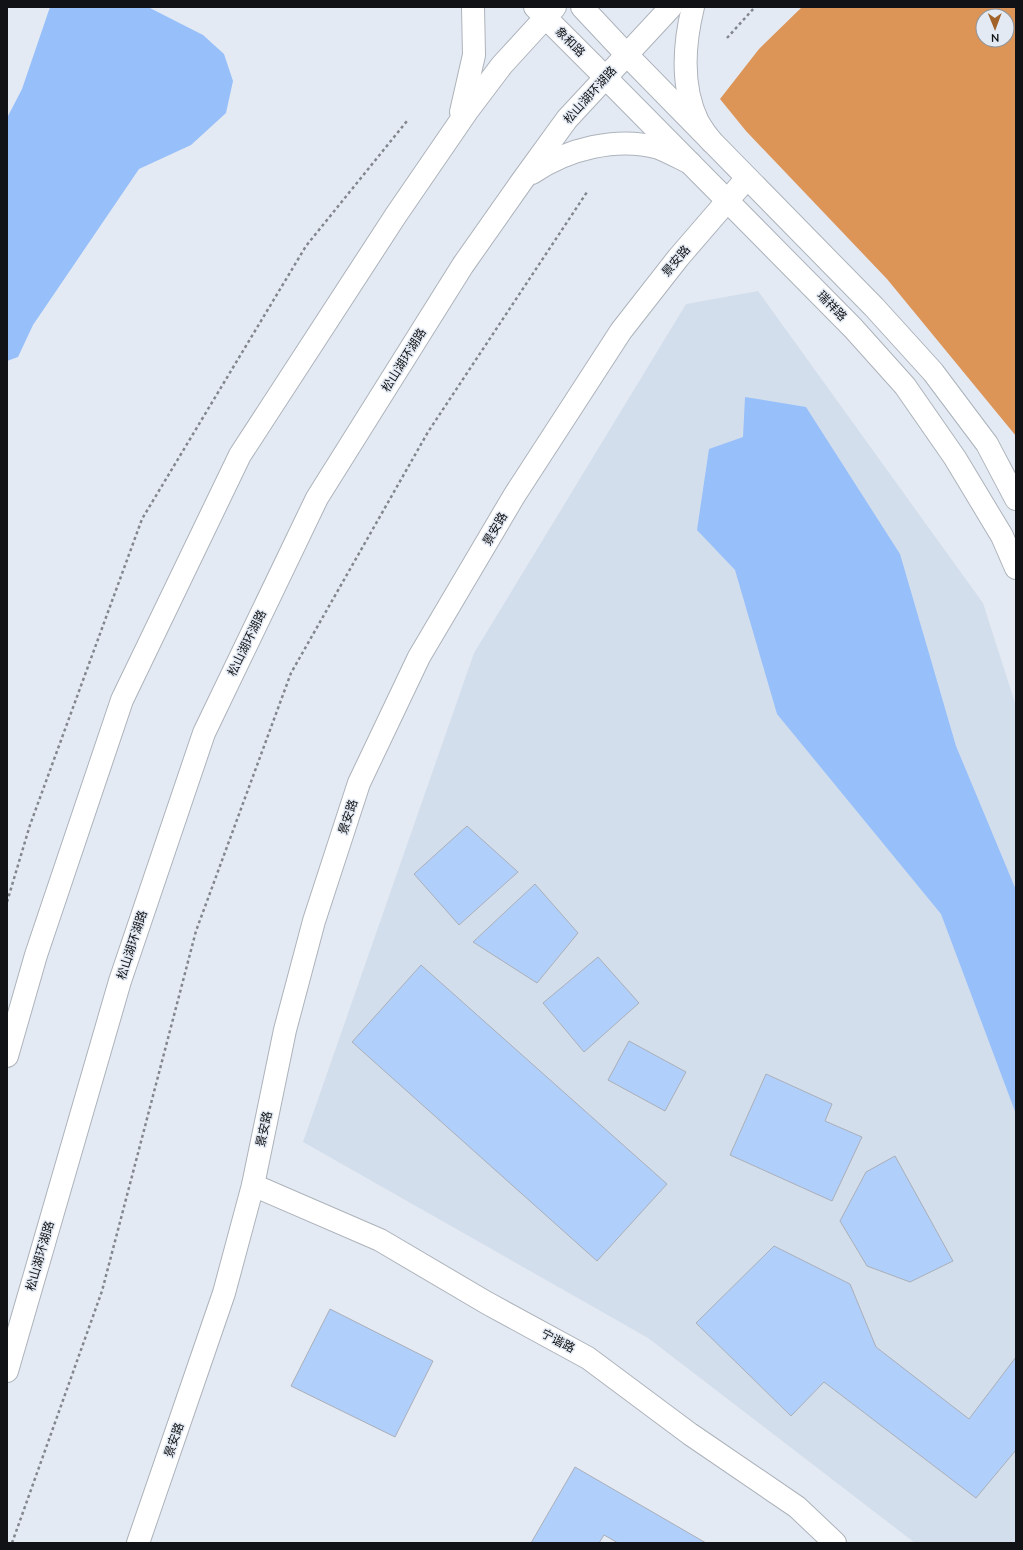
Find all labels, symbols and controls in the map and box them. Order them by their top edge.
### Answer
north arrow [975,8,1015,48]
street label: 象和路 [552,24,588,60]
text: N [991,31,999,45]
street label: 松山湖环湖路 [560,63,619,126]
street label: 景安路 [658,242,693,279]
street label: 瑞祥路 [814,287,850,324]
street label: 松山湖环湖路 [378,325,429,394]
street label: 景安路 [479,509,510,548]
street label: 松山湖环湖路 [224,607,269,678]
street label: 景安路 [335,797,360,836]
street label: 松山湖环湖路 [113,908,150,981]
street label: 景安路 [252,1110,275,1148]
street label: 松山湖环湖路 [22,1219,57,1293]
street label: 宁谐路 [539,1325,578,1356]
street label: 景安路 [161,1420,186,1459]

